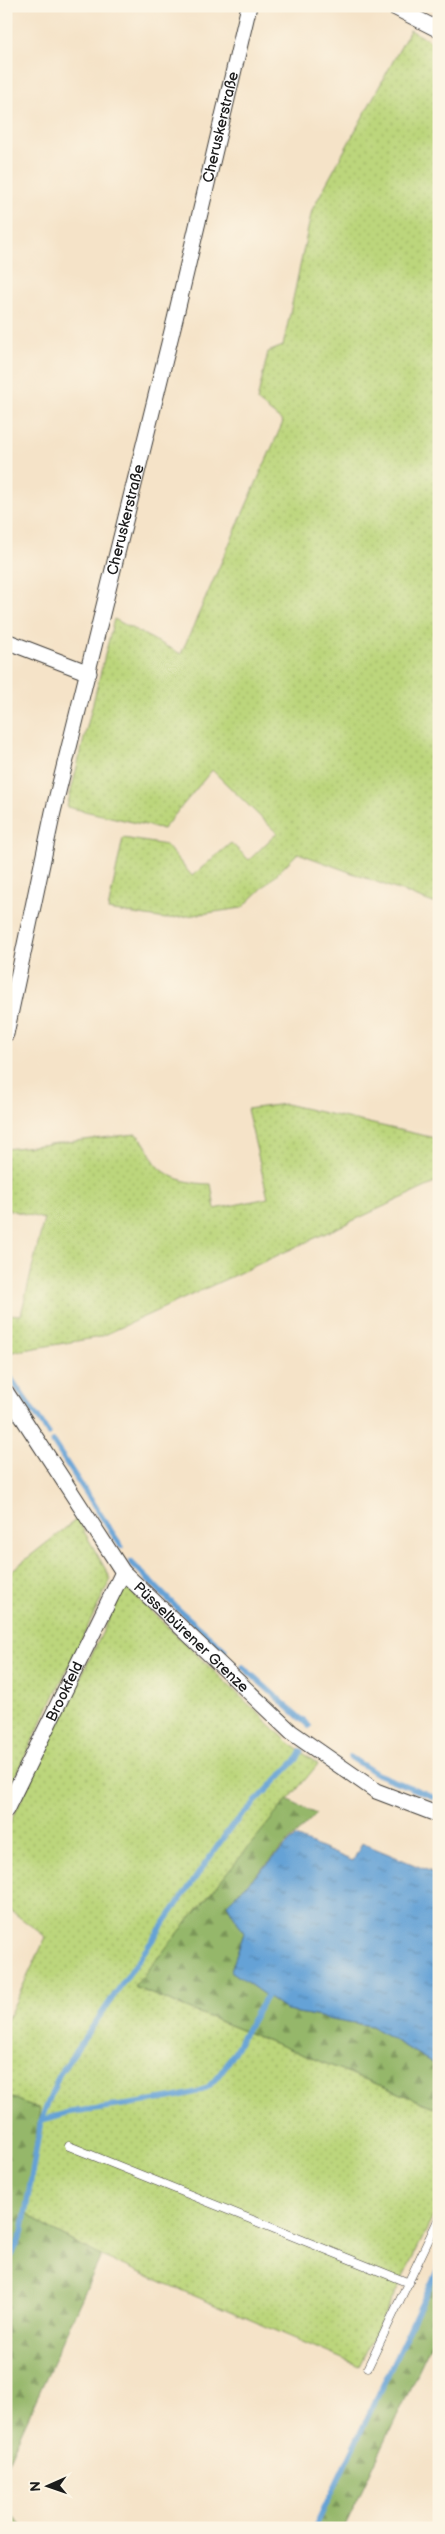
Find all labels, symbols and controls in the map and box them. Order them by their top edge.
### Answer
street label: Cheruskerstraße [198,70,243,184]
street label: Cheruskerstraße [102,462,148,577]
street label: Püsselbürener Grenze [130,1578,253,1697]
street label: Brookfeld [41,1658,87,1725]
north arrow [22,2462,72,2512]
text: N [27,2481,44,2492]

